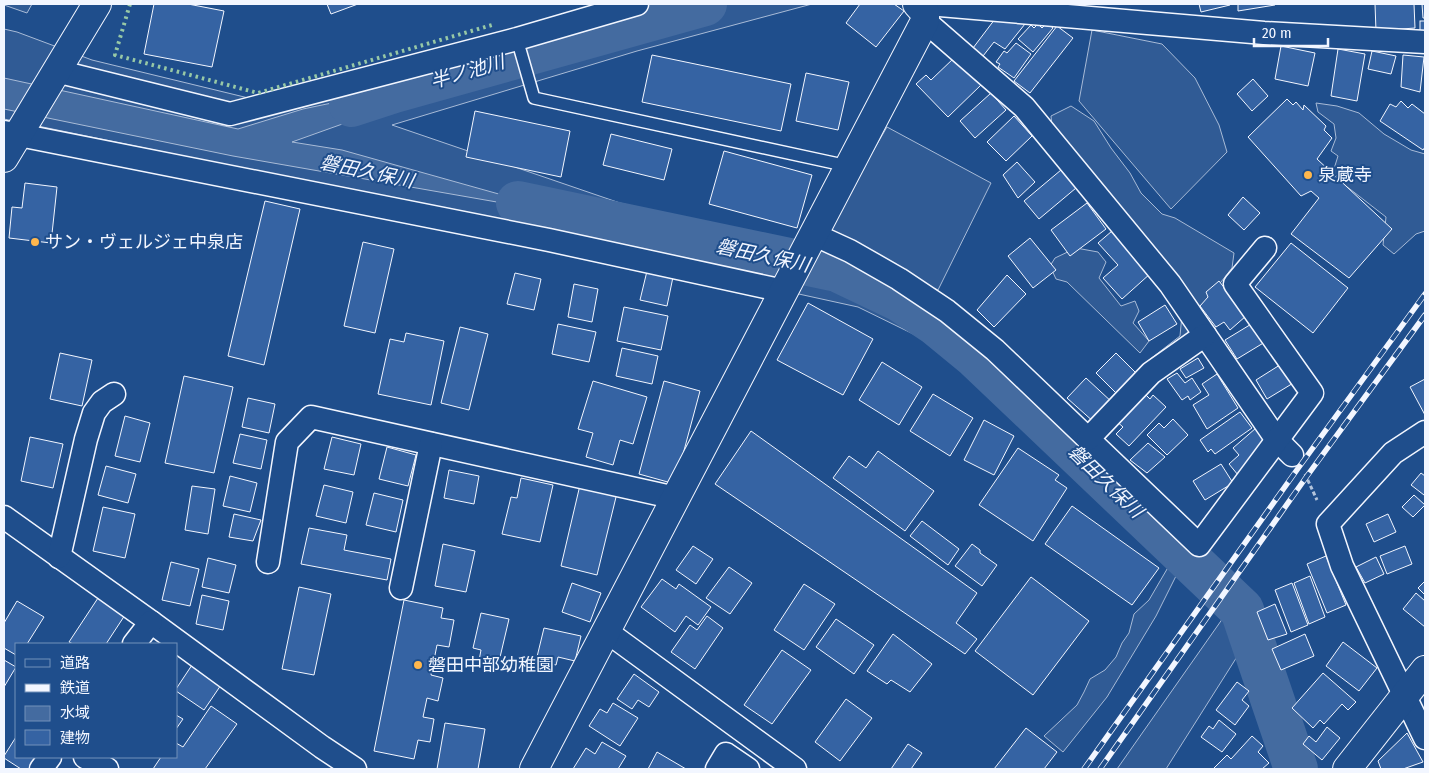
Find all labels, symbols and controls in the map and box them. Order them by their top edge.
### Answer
scale bar [1254,15,1328,47]
text: 20 m [1262,24,1292,42]
water label: 半ノ池川 [427,49,509,93]
water label: 磐田久保川 [318,150,418,193]
place label: 泉蔵寺 [1318,164,1372,186]
marker: 泉蔵寺 [1302,169,1314,181]
place label: サン・ヴェルジェ中泉店 [45,231,243,253]
water label: 磐田久保川 [714,234,814,277]
marker: サン・ヴェルジェ中泉店 [29,236,41,248]
water label: 磐田久保川 [1063,440,1149,524]
legend [15,643,178,758]
text: 道路 [60,654,90,672]
place label: 磐田中部幼稚園 [428,654,554,676]
marker: 磐田中部幼稚園 [412,659,424,671]
text: 鉄道 [60,679,90,697]
text: 水域 [60,704,90,722]
text: 建物 [60,729,90,747]

